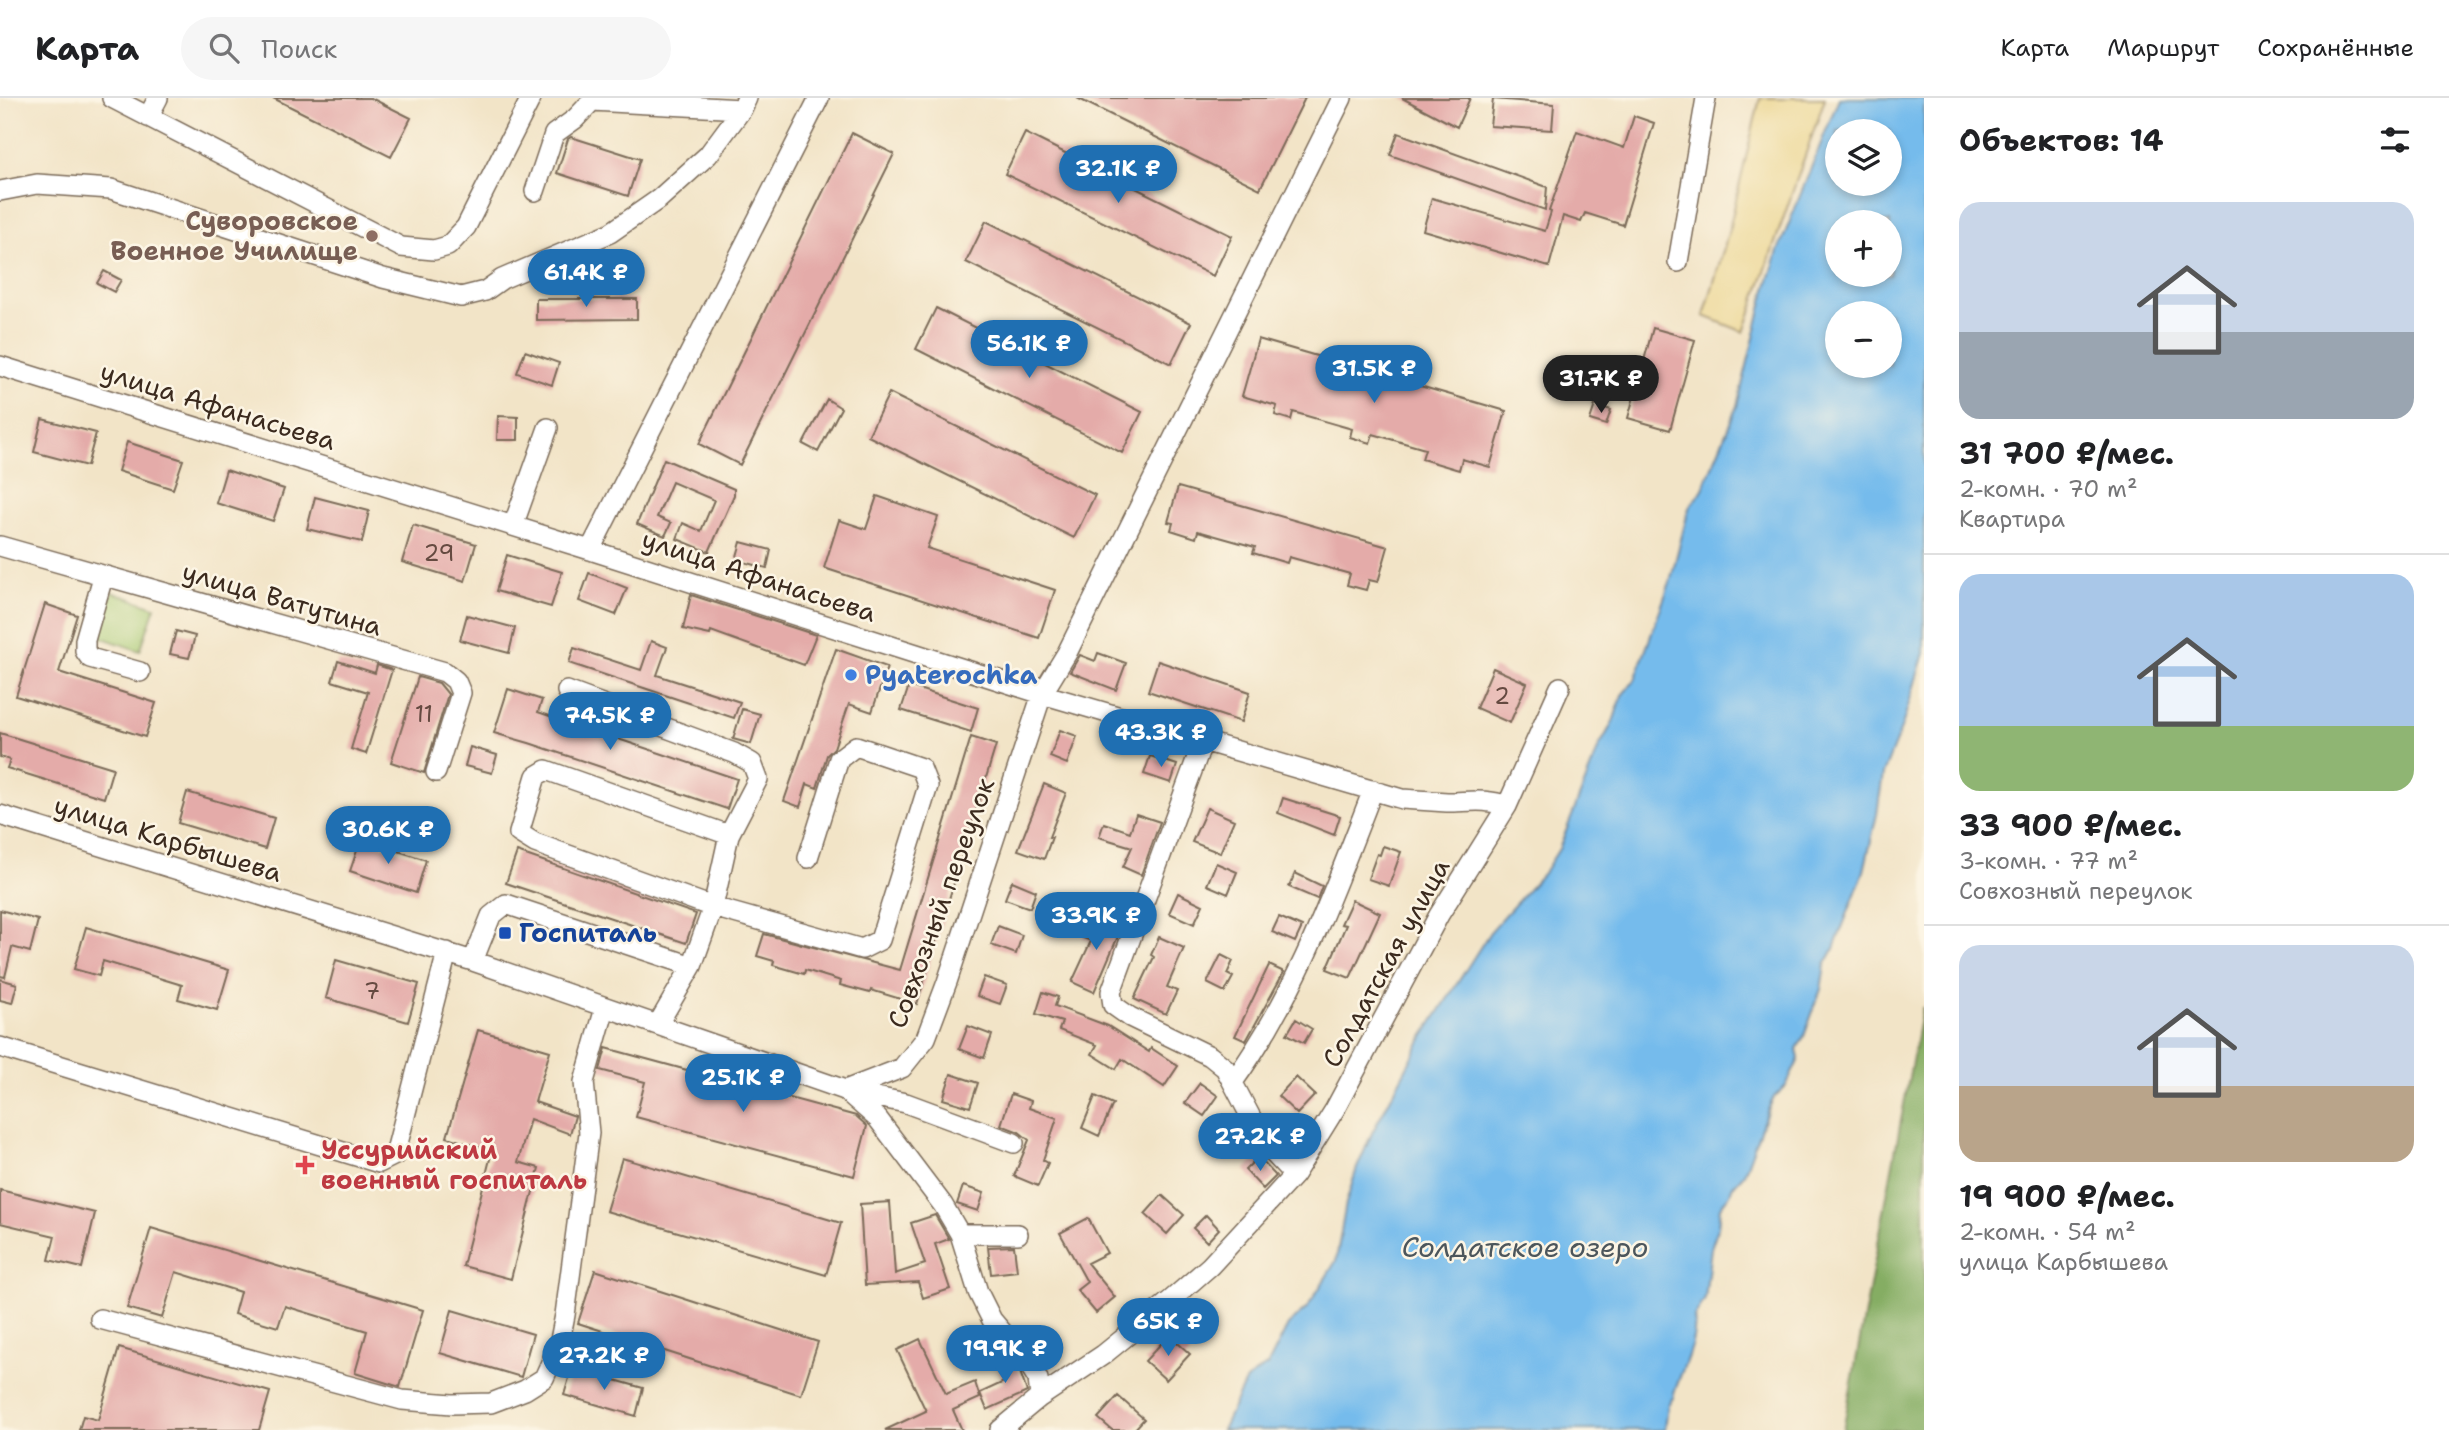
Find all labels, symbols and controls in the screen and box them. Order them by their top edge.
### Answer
search box [181,17,671,80]
text: Карта [35,26,139,71]
icon: search [205,29,243,67]
text: Поиск [261,31,337,66]
text: Карта [2001,32,2069,64]
text: Маршрут [2107,32,2219,64]
text: Сохранённые [2257,32,2414,64]
map controls [1825,119,1902,378]
button: layers [1825,119,1902,196]
text: Объектов: 14 [1959,120,2164,161]
icon: filters [2376,121,2414,159]
pin: 32.1K ₽ [1053,146,1183,205]
text: 32.1K ₽ [1075,153,1161,183]
place label: Суворовское Военное Училище [111,203,358,268]
button: + [1825,210,1902,287]
marker: Суворовское Военное Училище [364,228,380,244]
icon: home [2124,247,2250,373]
pin: 61.4K ₽ [521,250,651,309]
text: 61.4K ₽ [544,257,628,287]
button: − [1825,301,1902,378]
pin: 56.1K ₽ [964,320,1094,380]
text: 56.1K ₽ [987,328,1071,358]
pin: 31.5K ₽ [1309,345,1439,405]
street label: улица Афанасьева [96,353,340,458]
text: 31.5K ₽ [1331,353,1417,383]
pin: 31.7K ₽ [1536,356,1666,415]
text: 31.7K ₽ [1559,363,1643,393]
text: 31 700 ₽/мес. [1959,433,2174,474]
text: 2-комн. · 70 m² [1959,474,2138,504]
text: Квартира [1959,504,2065,534]
street label: улица Афанасьева [638,521,881,630]
house number: 29 [424,538,454,568]
street label: улица Ватутина [178,553,386,644]
icon: home [2124,619,2250,745]
place label: Pyaterochka [865,657,1038,692]
marker: Pyaterochka [843,667,859,683]
house number: 2 [1494,681,1510,711]
pin: 74.5K ₽ [545,692,675,752]
house number: 11 [415,699,433,729]
text: 74.5K ₽ [564,700,656,730]
pin: 43.3K ₽ [1096,710,1226,769]
text: 43.3K ₽ [1115,717,1207,747]
street label: Совхозный переулок [879,773,1002,1033]
street label: улица Карбышева [50,787,286,890]
text: 33 900 ₽/мес. [1959,805,2182,846]
pin: 30.6K ₽ [323,806,453,866]
text: 30.6K ₽ [342,814,434,844]
text: 3-комн. · 77 m² [1959,846,2138,876]
street label: Солдатская улица [1314,852,1457,1073]
text: Совхозный переулок [1959,876,2193,906]
pin: 33.9K ₽ [1031,892,1161,952]
text: 33.9K ₽ [1051,900,1141,930]
place label: Госпиталь [519,915,657,950]
marker: Госпиталь [497,925,513,941]
house number: 7 [364,976,380,1006]
icon: home [2124,990,2250,1116]
pin: 25.1K ₽ [678,1054,808,1114]
text: 25.1K ₽ [701,1062,785,1092]
pin: 27.2K ₽ [1195,1114,1325,1173]
text: 27.2K ₽ [1214,1121,1306,1151]
place label: Уссурийский военный госпиталь [321,1132,587,1197]
marker: Уссурийский военный госпиталь [295,1155,315,1175]
text: 19 900 ₽/мес. [1959,1176,2175,1217]
text: 2-комн. · 54 m² [1959,1217,2136,1247]
water label: Солдатское озеро [1402,1228,1648,1266]
text: улица Карбышева [1959,1247,2168,1277]
pin: 65K ₽ [1119,1298,1217,1358]
text: 65K ₽ [1133,1306,1203,1336]
pin: 19.9K ₽ [940,1326,1070,1385]
pin: 27.2K ₽ [539,1332,669,1392]
text: 19.9K ₽ [962,1333,1048,1363]
text: 27.2K ₽ [558,1340,650,1370]

